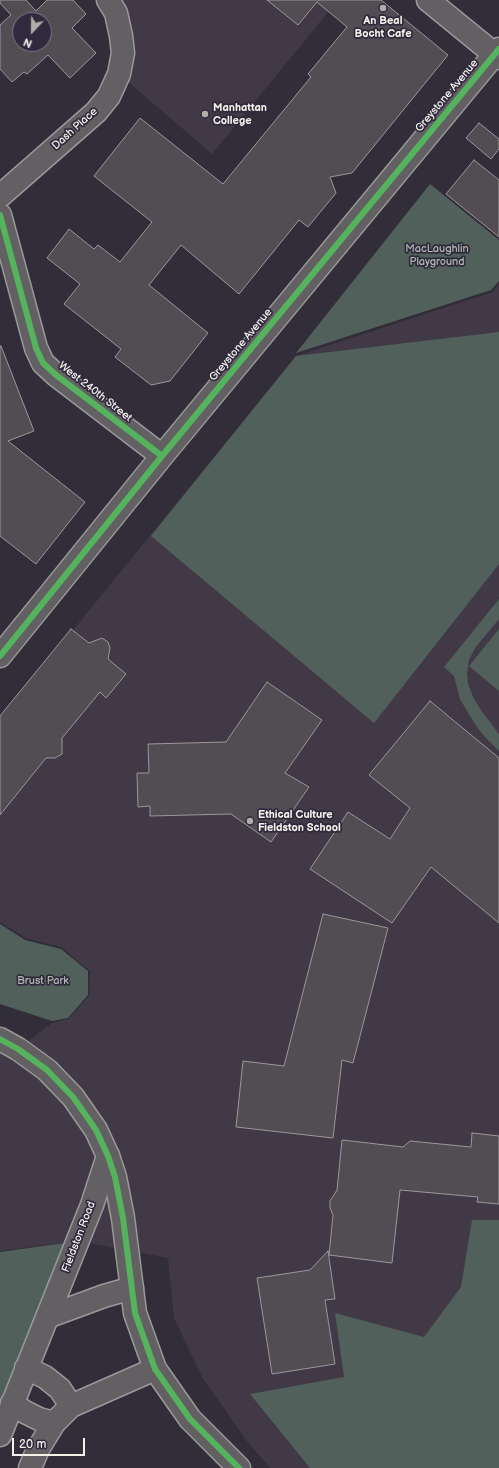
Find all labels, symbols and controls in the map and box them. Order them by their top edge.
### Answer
marker: An Beal Bocht Cafe [378,3,388,13]
north arrow [12,12,52,52]
place label: An Beal Bocht Cafe [355,14,411,40]
text: N [21,35,34,50]
street label: Greystone Avenue [413,57,481,135]
place label: Manhattan College [213,101,267,127]
street label: Dash Place [50,105,100,153]
marker: Manhattan College [200,109,210,119]
park label: MacLaughlin Playground [405,242,469,268]
street label: Greystone Avenue [207,306,275,384]
street label: West 240th Street [56,359,134,425]
place label: Ethical Culture Fieldston School [258,808,341,834]
marker: Ethical Culture Fieldston School [245,816,255,826]
park label: Brust Park [17,974,69,988]
street label: Fieldston Road [59,1200,99,1274]
scale bar [14,1430,87,1456]
text: 20 m [19,1437,46,1452]

